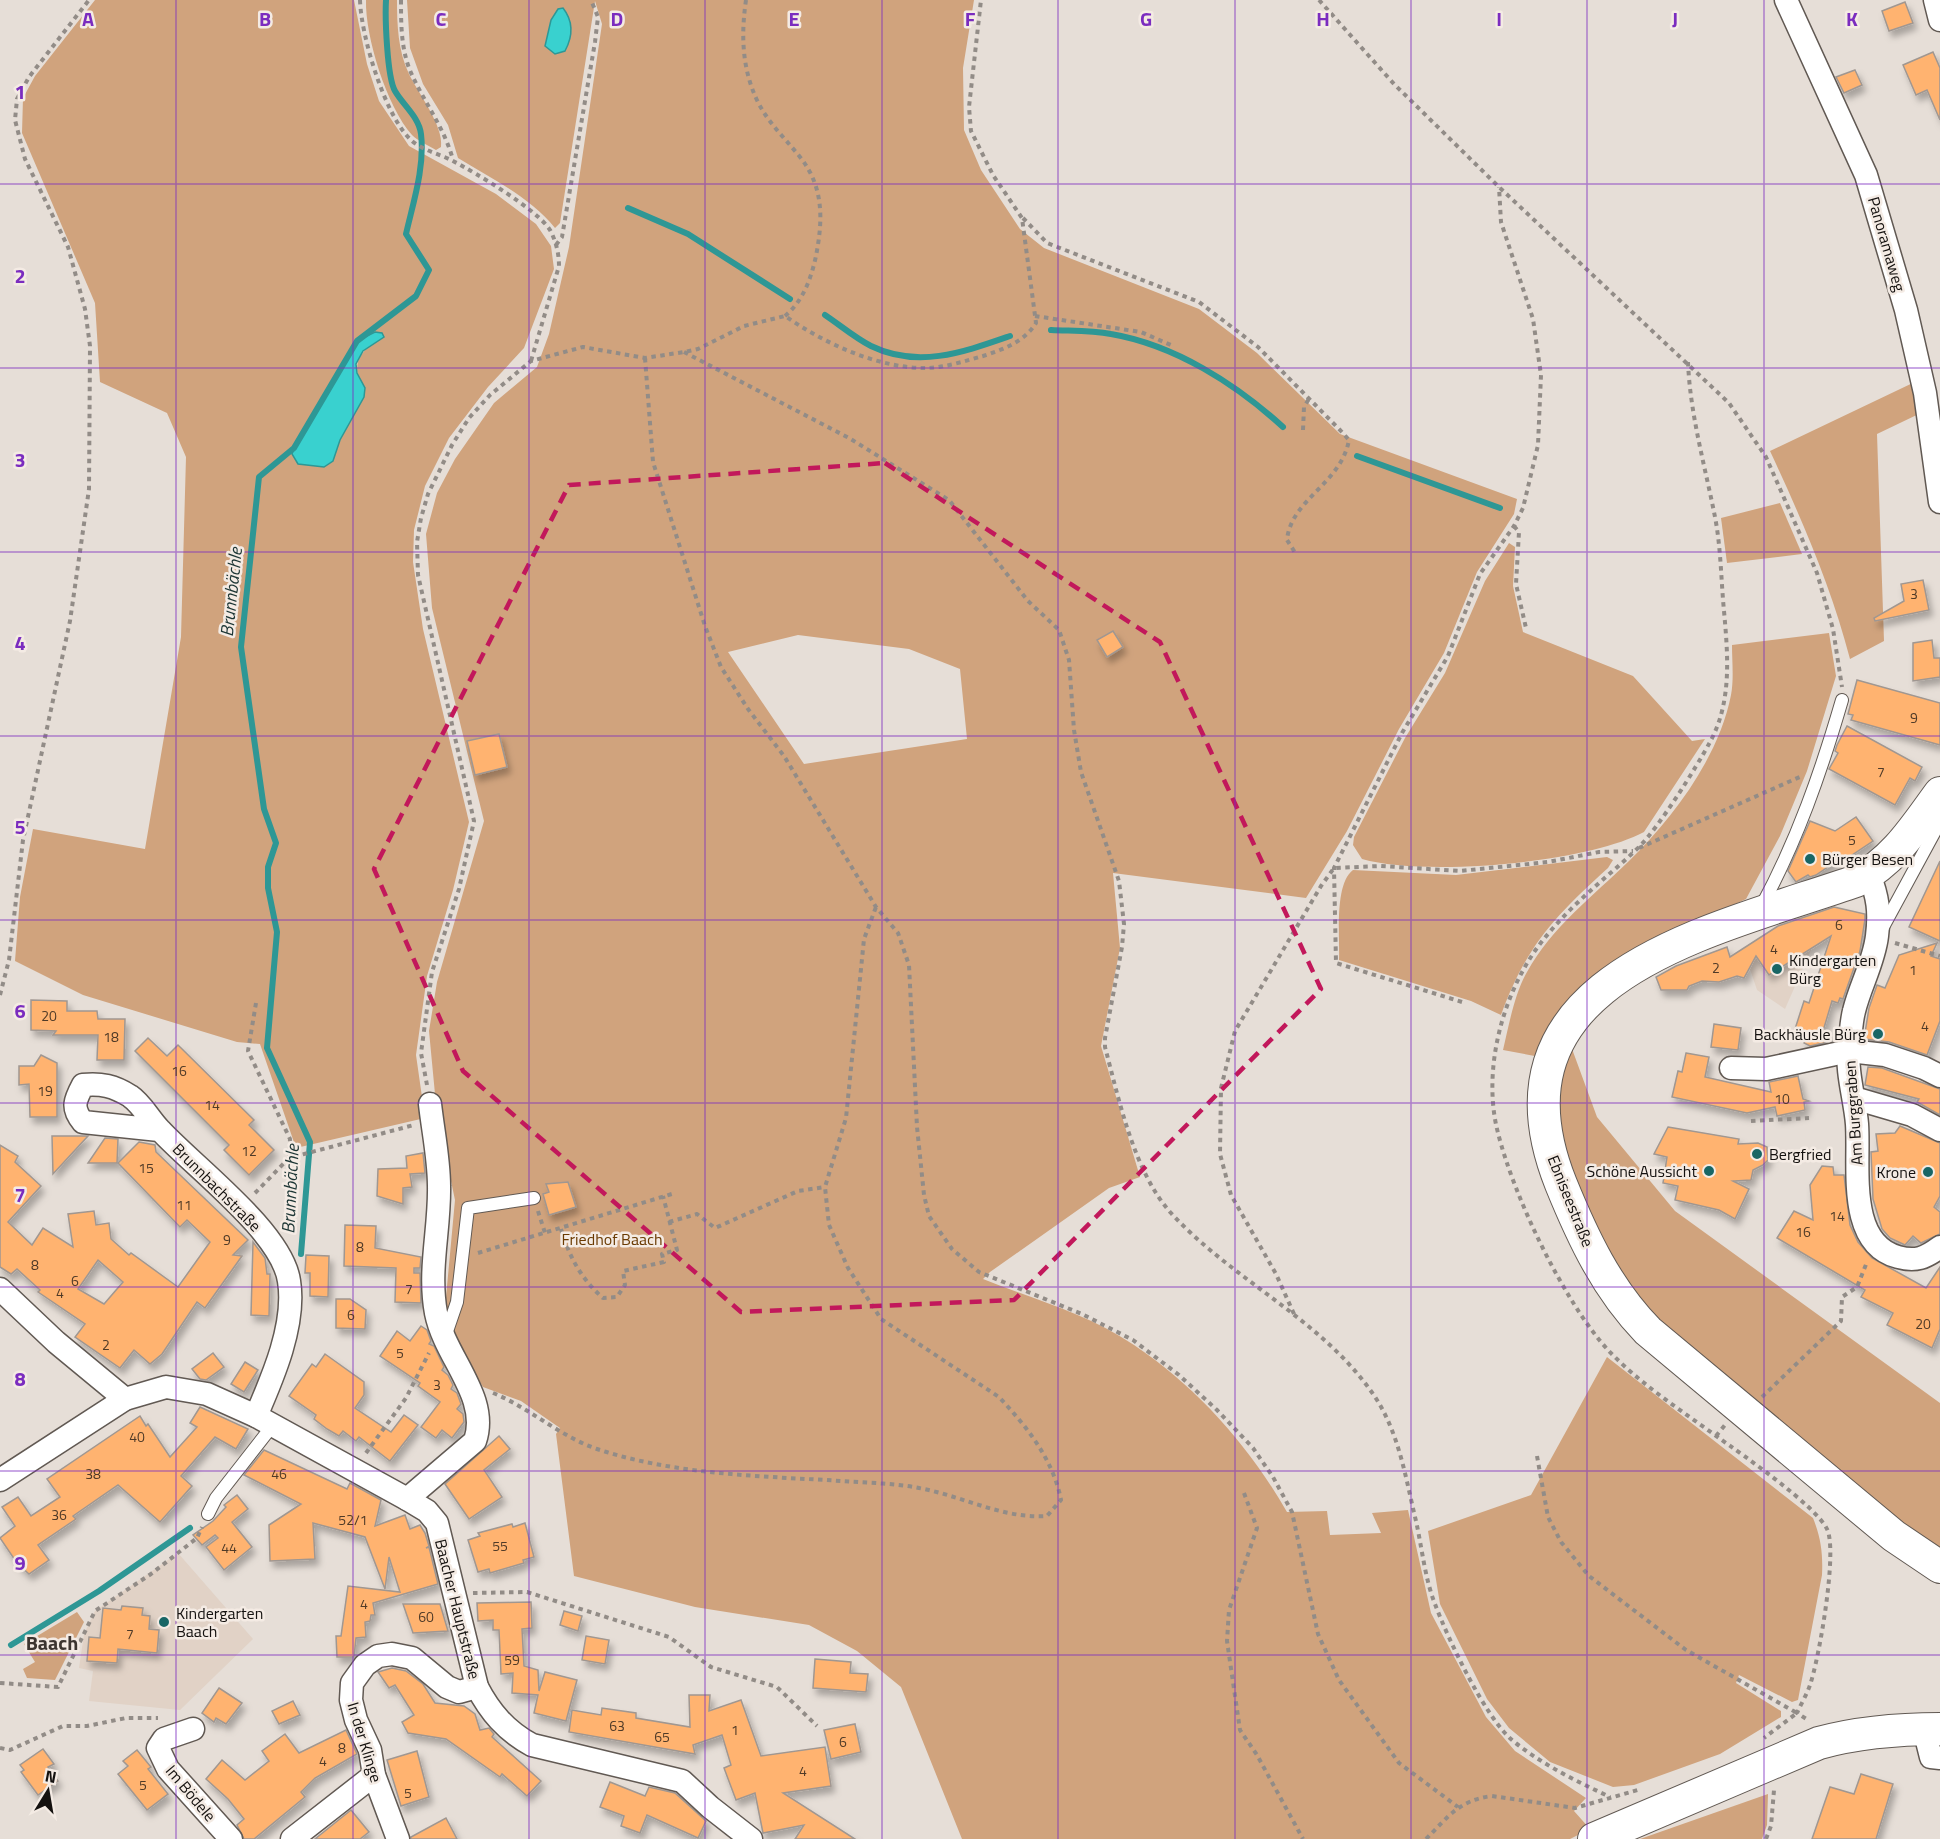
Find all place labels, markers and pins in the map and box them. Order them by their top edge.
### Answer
place label: Bürger Besen [1822,847,1913,871]
marker: Bürger Besen [1803,852,1817,866]
place label: Kindergarten Bürg [1789,948,1876,990]
marker: Kindergarten Bürg [1770,962,1784,976]
place label: Backhäusle Bürg [1754,1022,1866,1046]
marker: Backhäusle Bürg [1871,1027,1885,1041]
place label: Bergfried [1769,1142,1831,1166]
marker: Bergfried [1750,1147,1764,1161]
place label: Schöne Aussicht [1587,1159,1697,1183]
place label: Krone [1876,1160,1916,1184]
marker: Schöne Aussicht [1702,1164,1716,1178]
marker: Krone [1921,1165,1935,1179]
place label: Kindergarten Baach [176,1601,263,1643]
marker: Kindergarten Baach [157,1615,171,1629]

